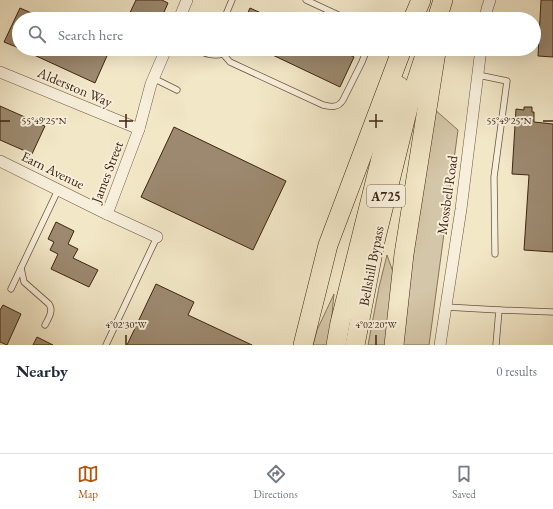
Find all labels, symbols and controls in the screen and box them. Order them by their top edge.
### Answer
search box [12,12,541,56]
icon: search [26,23,48,45]
text: Search here [58,25,123,44]
street label: Alderston Way [34,63,116,111]
text: 55°49'25"N [22,114,67,127]
text: 55°49'25"N [487,114,532,127]
street label: James Street [87,138,127,206]
street label: Earn Avenue [18,147,88,193]
street label: Mossbell Road [433,153,462,236]
road number: A725 [367,185,405,207]
street label: Bellshill Bypass [354,224,388,307]
text: 4°02'30"W [105,318,148,331]
text: 4°02'20"W [355,318,398,331]
text: Nearby [16,360,68,382]
text: 0 results [496,363,537,380]
tab: Map [77,463,99,501]
tab: Directions [254,463,298,501]
tab: Saved [452,463,476,501]

